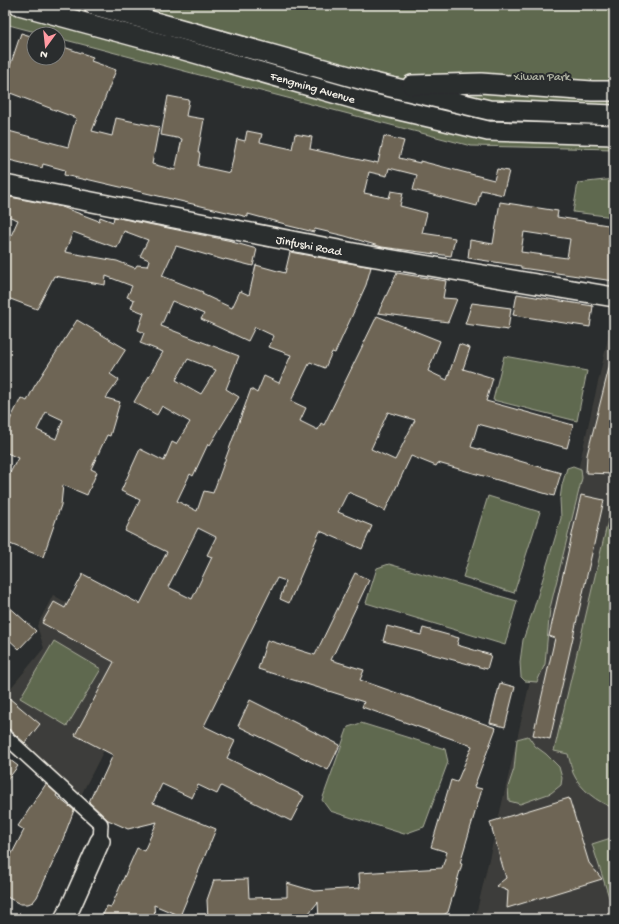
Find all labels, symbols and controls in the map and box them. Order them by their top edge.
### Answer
north arrow [26,26,66,66]
text: N [39,47,49,60]
street label: Fengming Avenue [268,70,357,108]
park label: Xiwan Park [513,71,572,85]
street label: Jinfushi Road [275,234,344,260]

